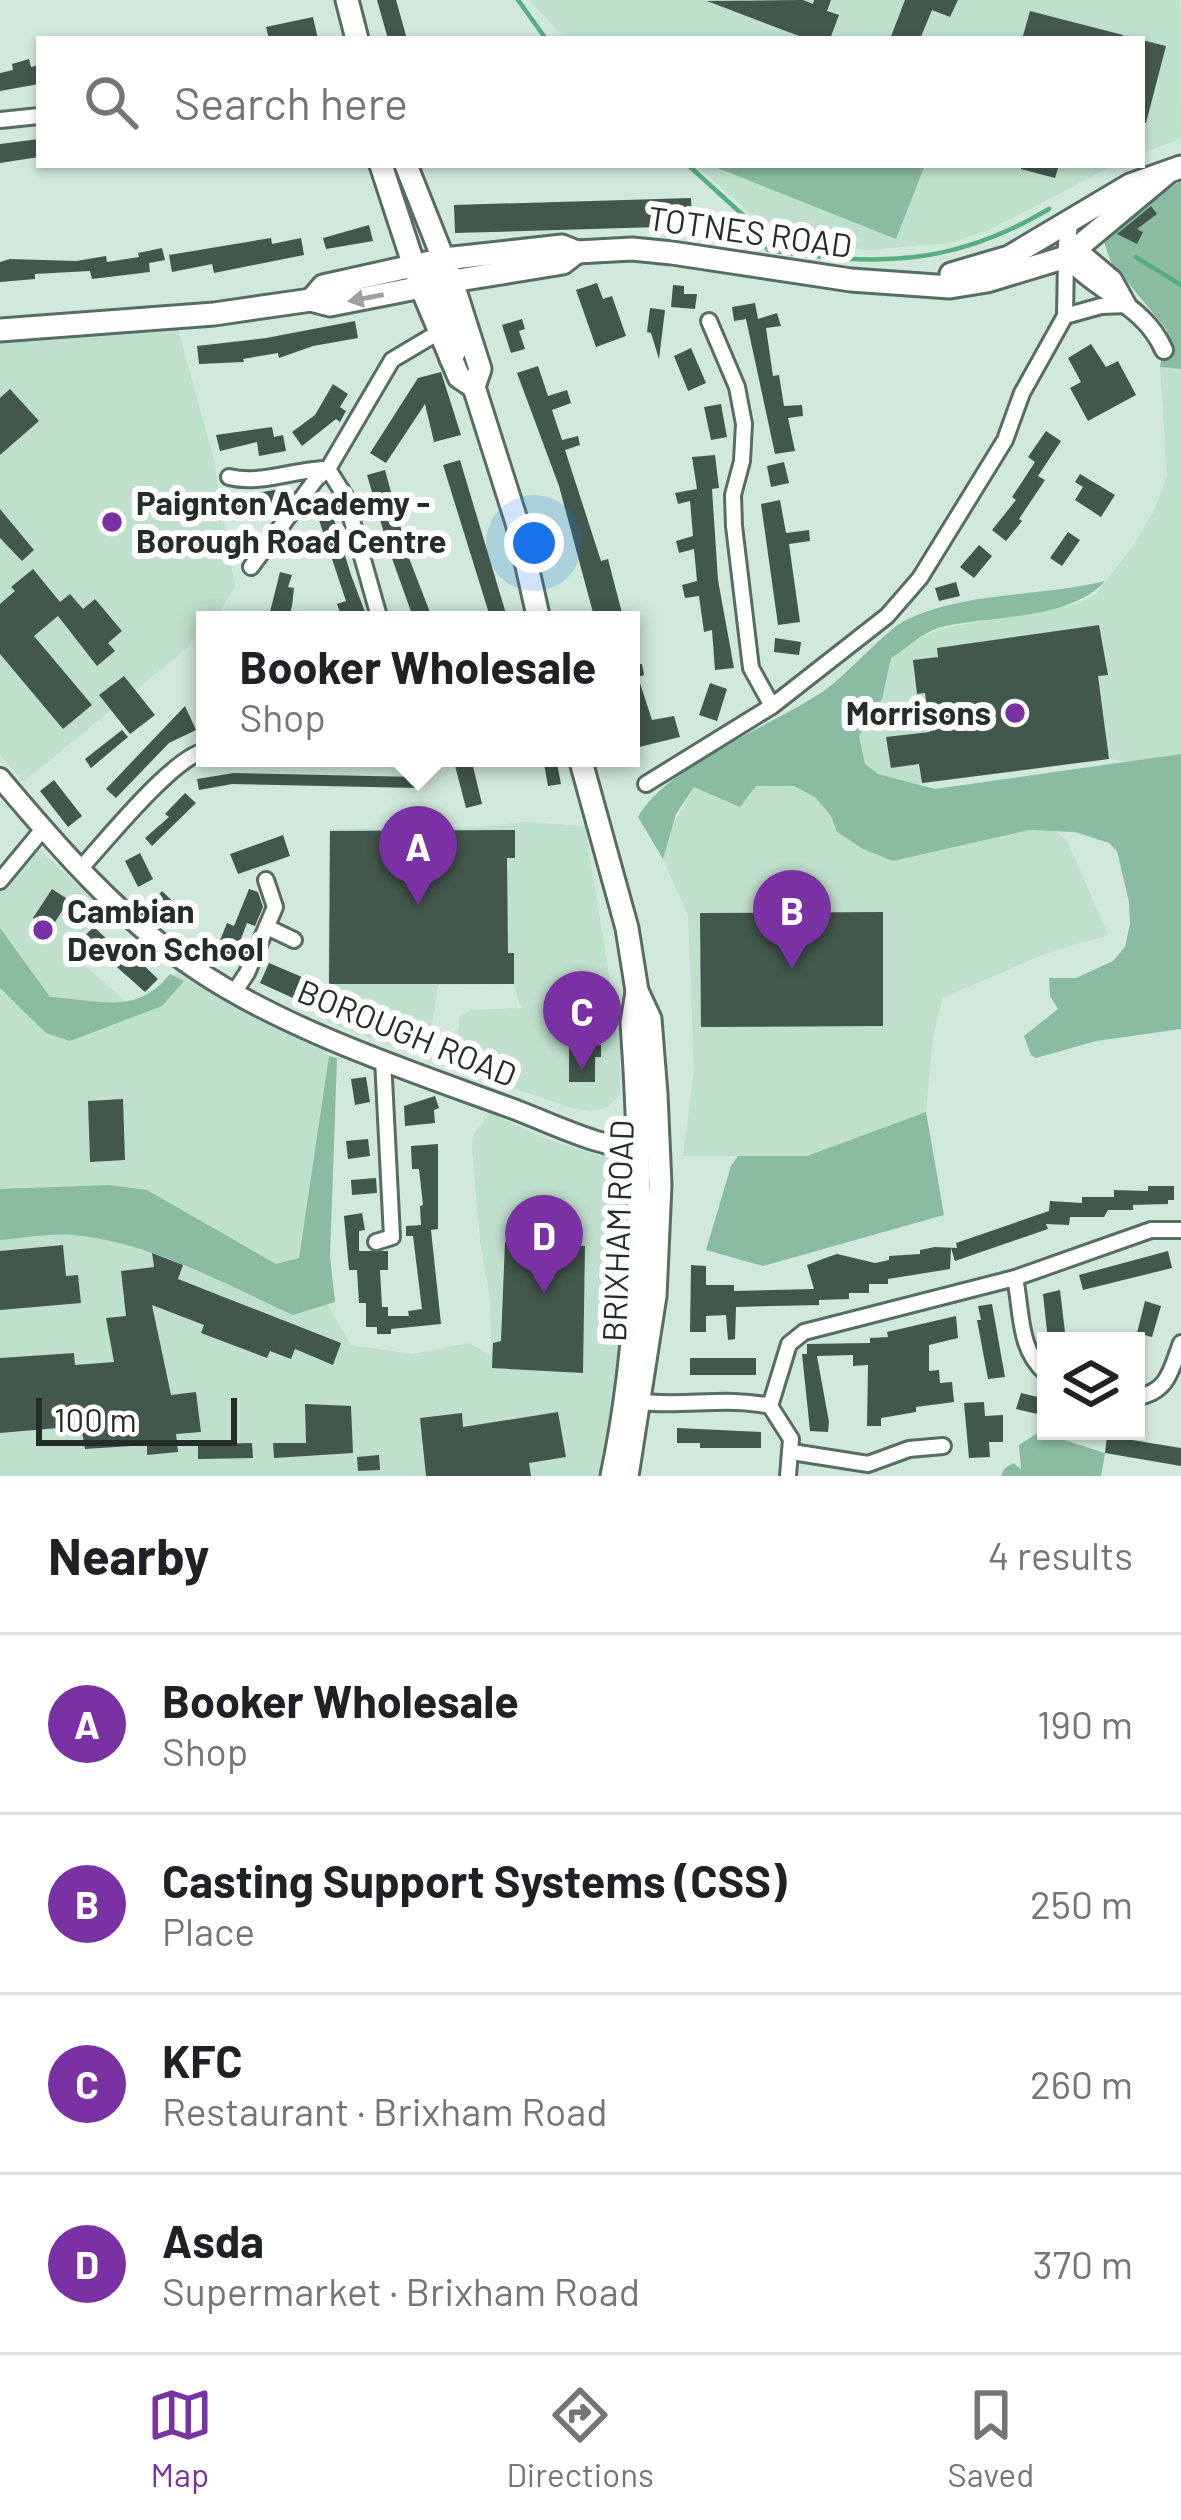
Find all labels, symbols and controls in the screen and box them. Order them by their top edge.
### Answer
search box [36,36,1145,168]
icon: search [78,69,144,135]
text: Search here [174,75,408,129]
street label: TOTNES ROAD [646,197,854,265]
one-way arrow [347,289,384,308]
place label: Paignton Academy - Borough Road Centre [136,482,446,560]
marker: Paignton Academy - Borough Road Centre [99,509,125,535]
your location [504,513,564,573]
popup [196,611,640,767]
text: Booker Wholesale [240,639,596,693]
place label: Morrisons [846,692,991,732]
text: Shop [240,693,326,740]
marker: Morrisons [1002,700,1028,726]
pin: A [379,806,457,905]
pin: B [753,870,831,969]
place label: Cambian Devon School [67,890,264,968]
marker: Cambian Devon School [30,917,56,943]
street label: BOROUGH ROAD [292,970,523,1094]
pin: C [543,971,621,1070]
street label: BRIXHAM ROAD [593,1119,641,1343]
pin: D [505,1195,583,1294]
map controls [1037,1332,1145,1440]
button: layers [1037,1332,1145,1440]
scale bar [36,1392,237,1445]
text: 100 m [54,1399,137,1439]
text: Nearby [48,1524,209,1585]
text: 4 results [988,1531,1133,1578]
text: Booker Wholesale [162,1673,519,1727]
text: A [74,1700,100,1747]
text: 190 m [1037,1700,1133,1747]
text: Shop [162,1727,248,1774]
text: Casting Support Systems (CSS) [162,1853,787,1907]
text: B [75,1880,99,1927]
text: 250 m [1030,1880,1133,1927]
text: Place [162,1907,255,1954]
text: KFC [162,2033,243,2087]
text: C [75,2060,99,2107]
text: 260 m [1030,2060,1133,2107]
text: Restaurant · Brixham Road [162,2087,607,2134]
text: Asda [162,2213,264,2267]
text: D [75,2240,99,2287]
text: 370 m [1032,2240,1133,2287]
text: Supermarket · Brixham Road [162,2267,640,2314]
tab: Map [147,2382,213,2494]
tab: Directions [506,2382,654,2494]
tab: Saved [948,2382,1034,2494]

